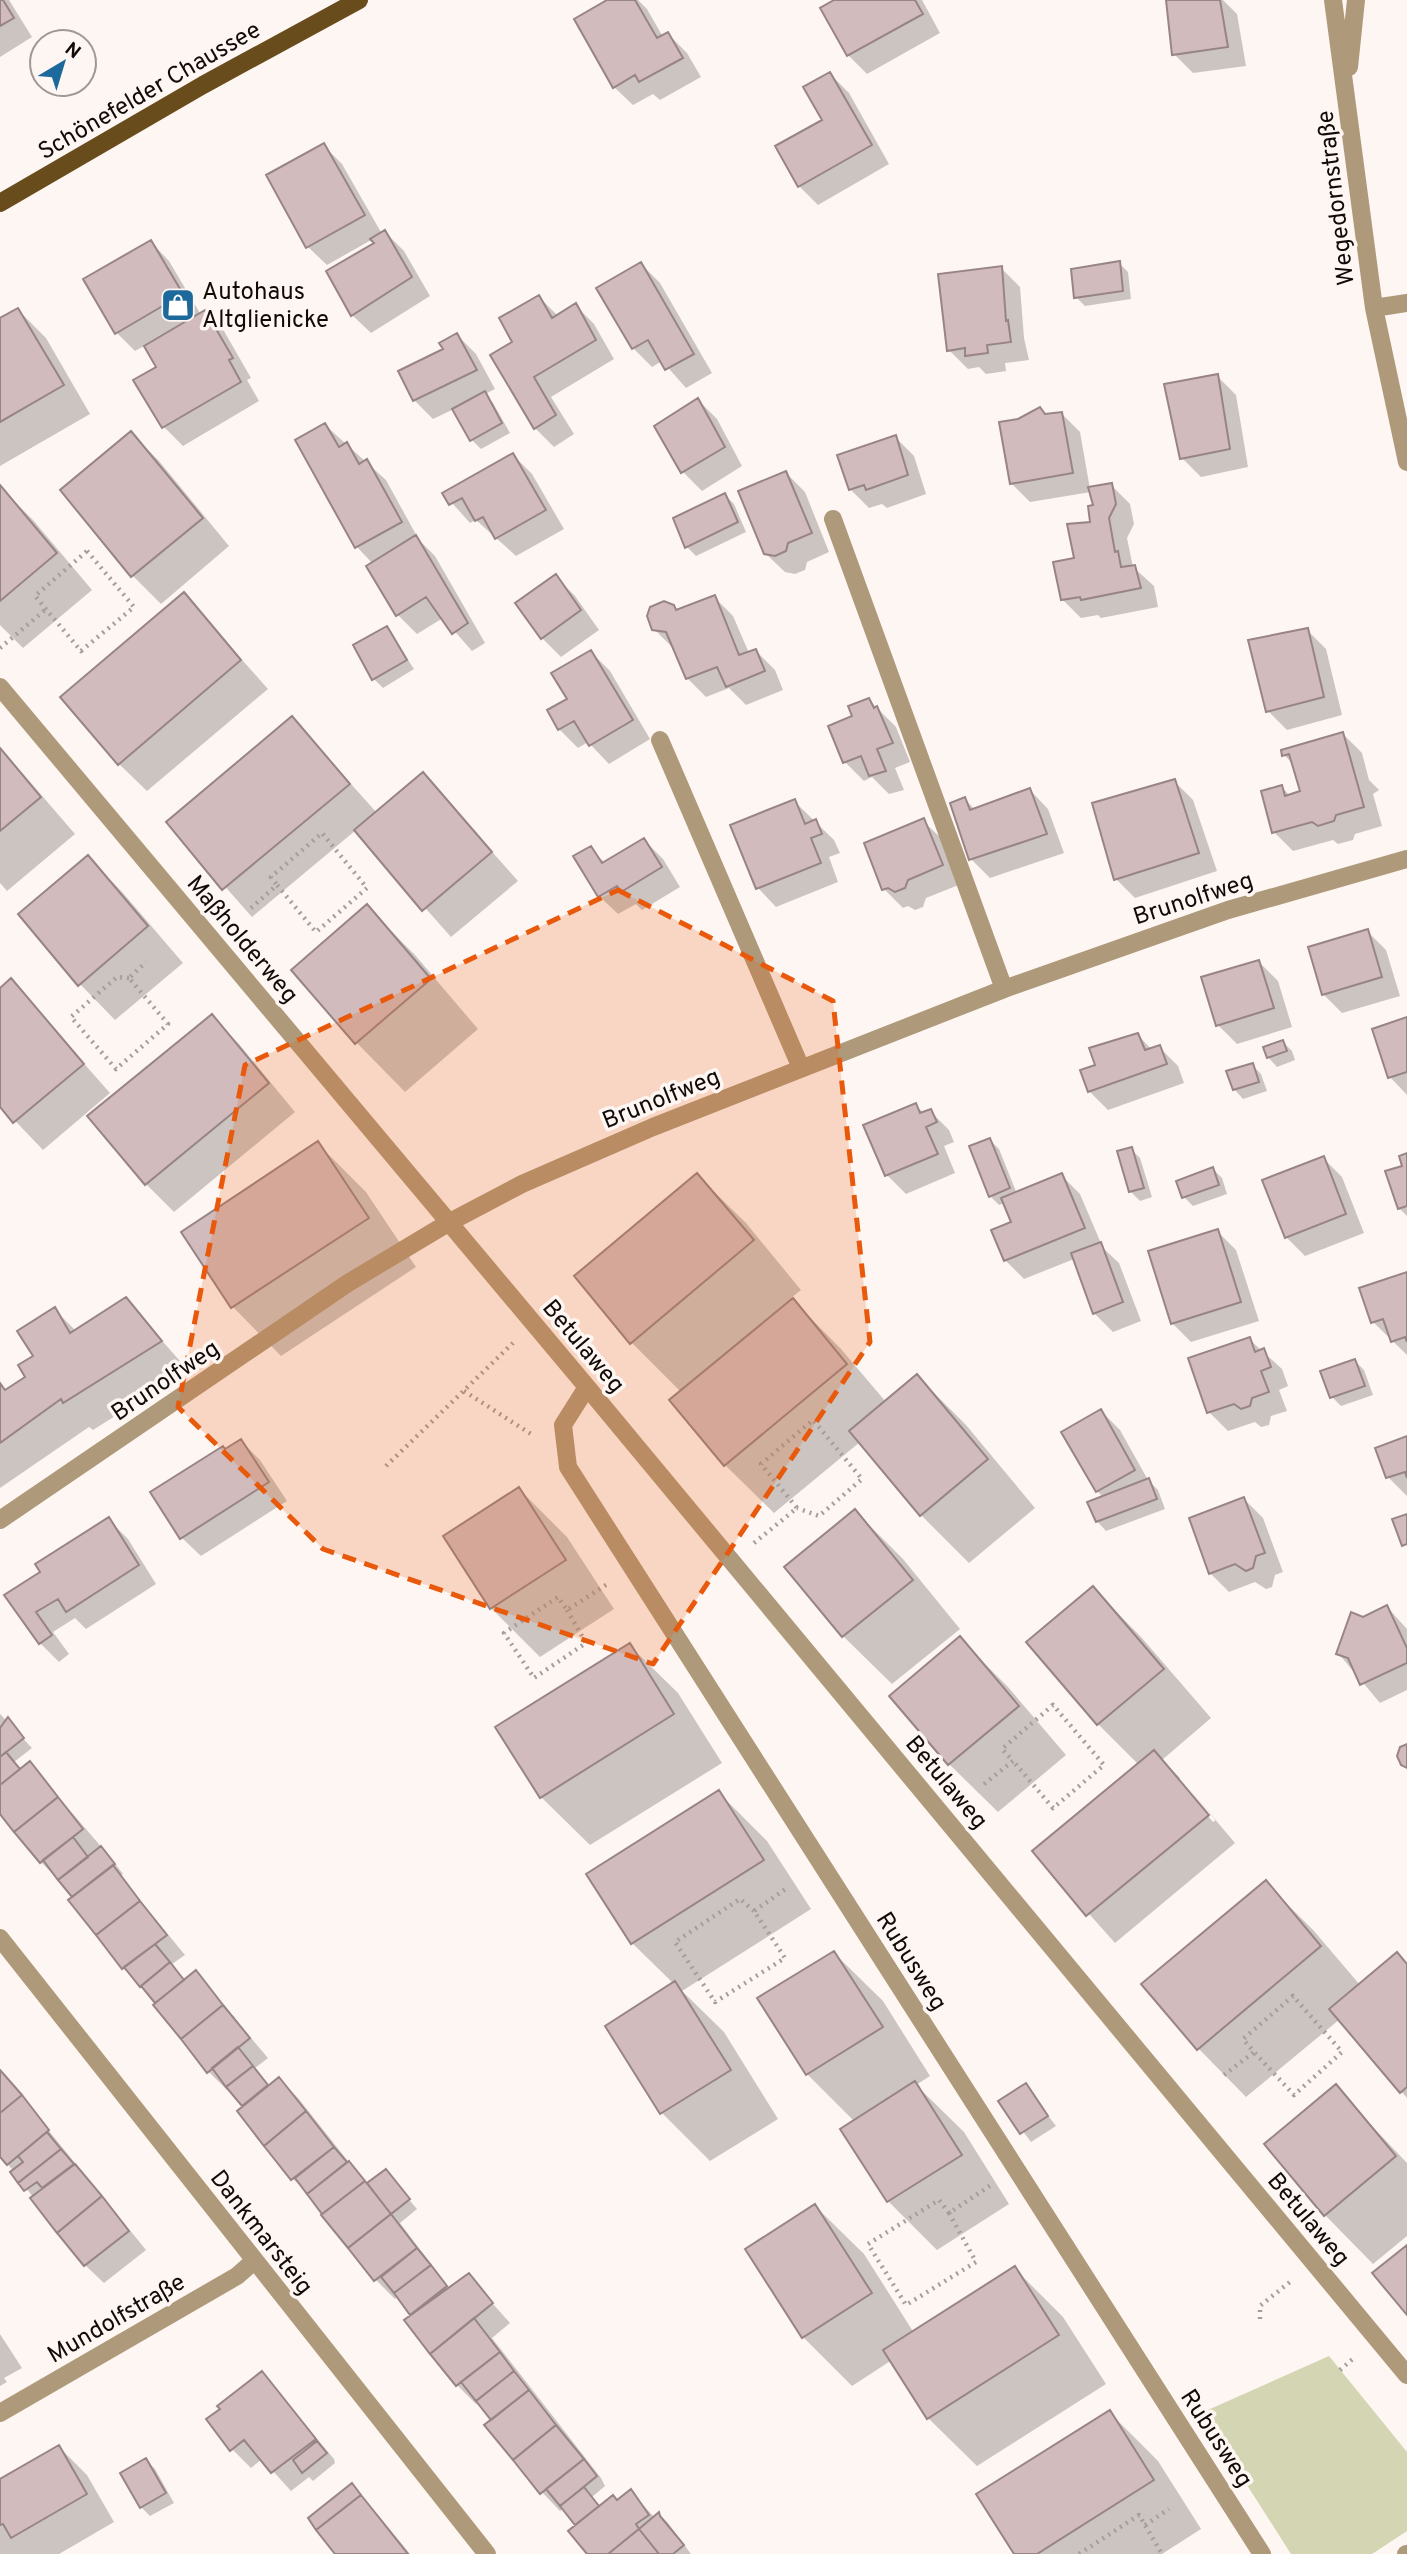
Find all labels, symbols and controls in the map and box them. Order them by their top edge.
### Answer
street label: Schönefelder Chaussee [33,16,267,168]
north arrow [28,28,98,98]
text: N [59,38,85,65]
street label: Wegedornstraße [1311,109,1363,287]
place label: Autohaus Altglienicke [202,278,329,336]
shop icon: Autohaus Altglienicke [159,286,197,324]
street label: Brunolfweg [1130,866,1257,933]
street label: Maßholderweg [179,870,304,1010]
street label: Brunolfweg [598,1063,725,1137]
street label: Betulaweg [535,1294,630,1400]
street label: Brunolfweg [106,1334,226,1429]
street label: Betulaweg [898,1730,993,1836]
street label: Rubusweg [868,1907,952,2017]
street label: Dankmarsteig [202,2165,318,2302]
street label: Betulaweg [1260,2167,1355,2273]
street label: Mundolfstraße [43,2268,191,2371]
street label: Rubusweg [1173,2384,1258,2494]

